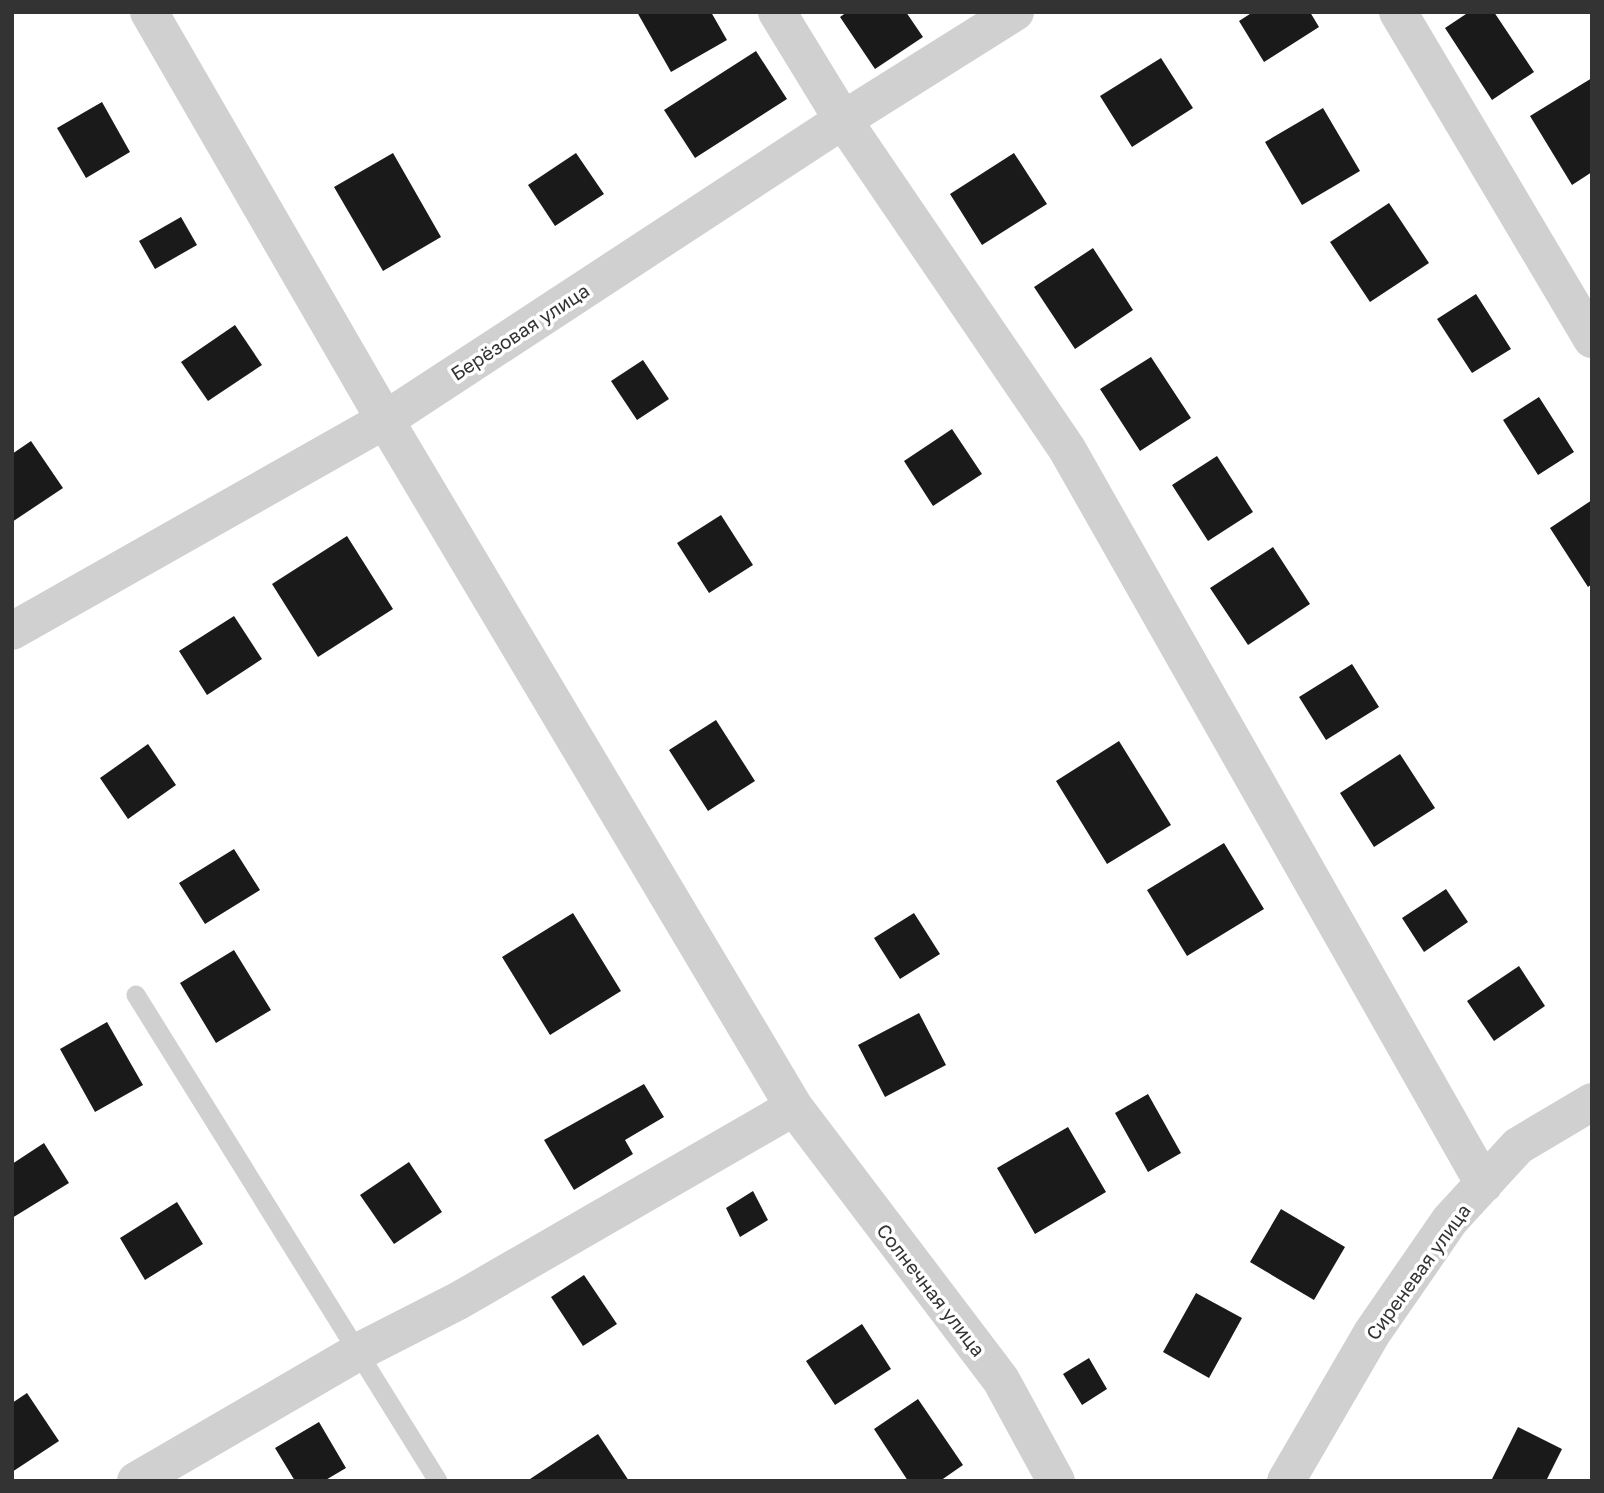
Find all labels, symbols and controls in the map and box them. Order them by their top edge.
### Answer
street label: Берёзовая улица [446,278,593,385]
street label: Сиреневая улица [1361,1199,1475,1344]
street label: Солнечная улица [872,1219,990,1361]

